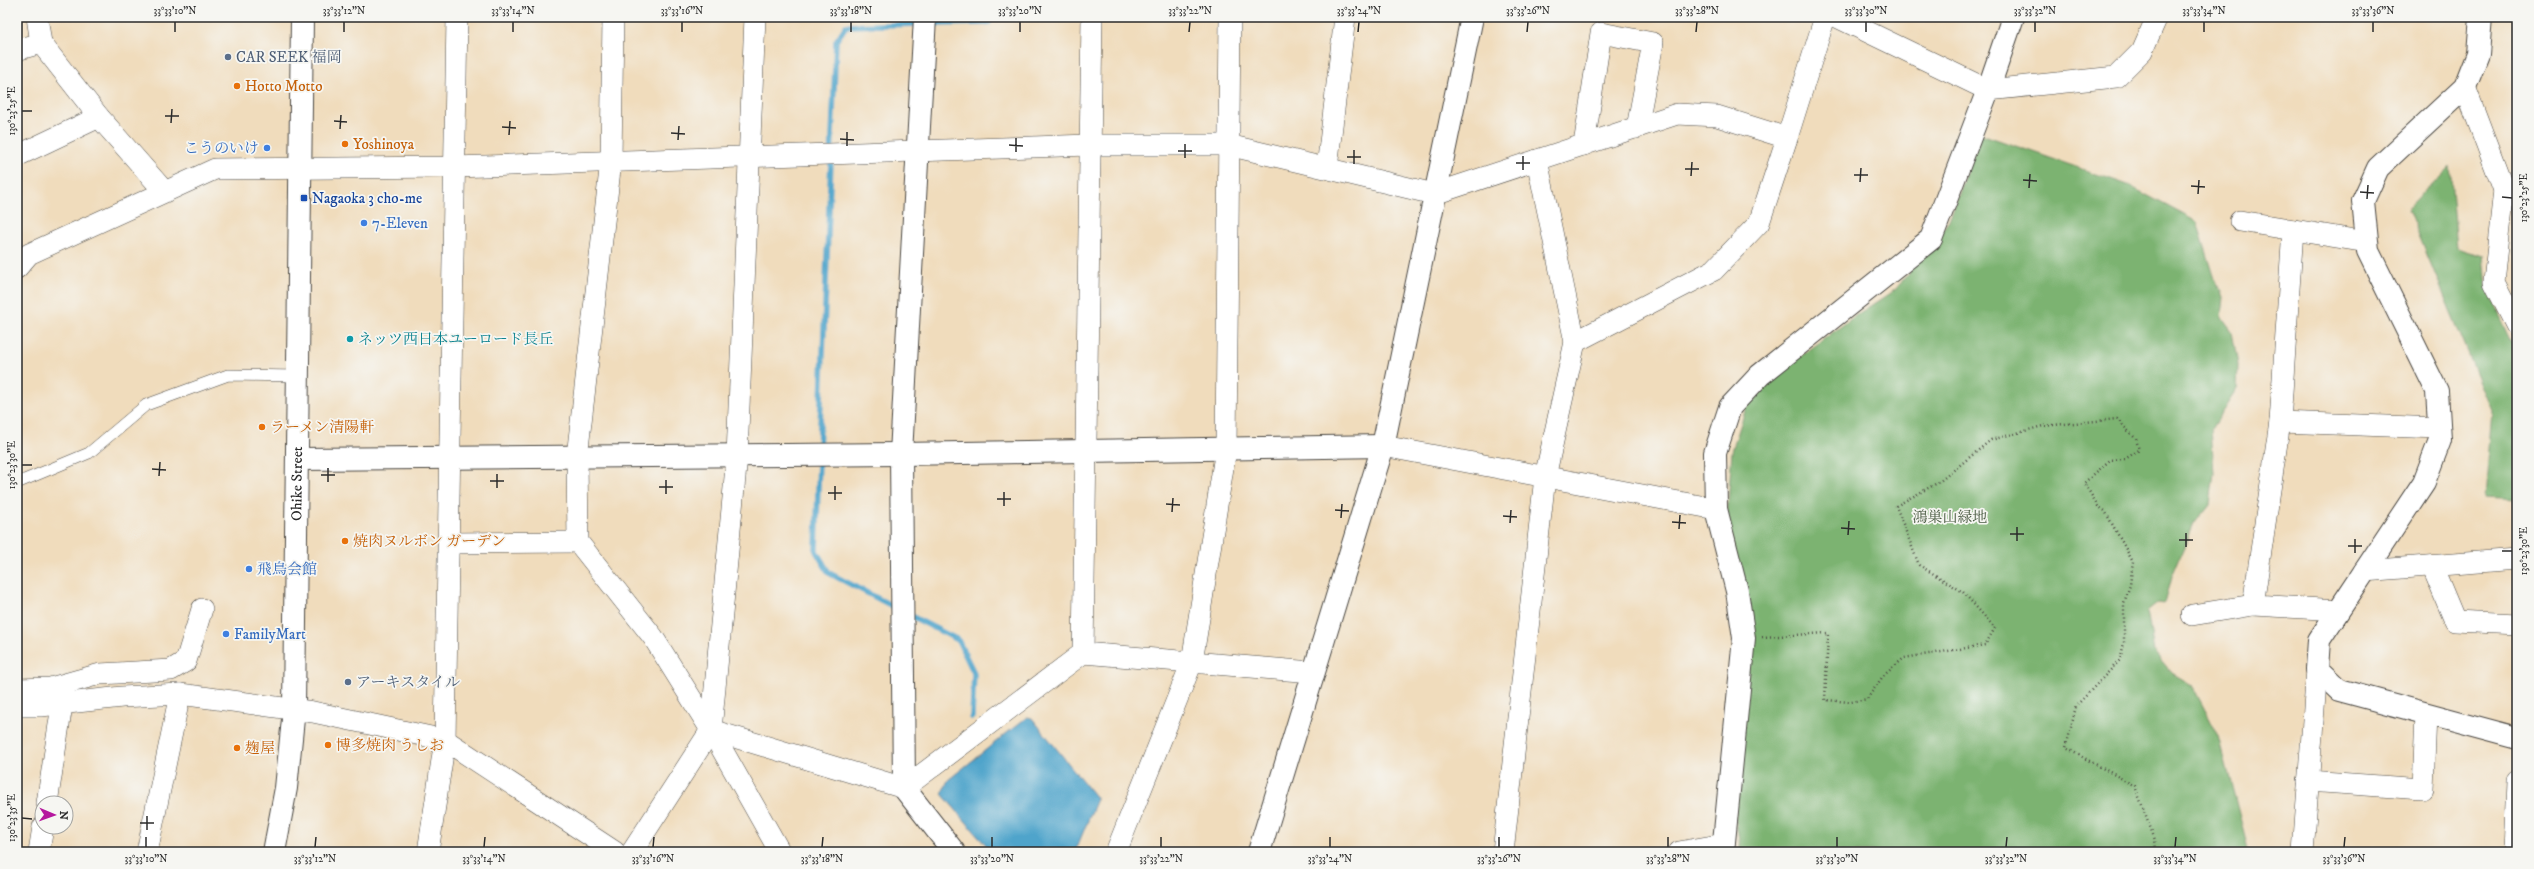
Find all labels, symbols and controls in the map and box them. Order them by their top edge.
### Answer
text: 33°33'10"N [154,5,196,17]
text: 33°33'12"N [323,5,365,17]
text: 33°33'14"N [491,5,535,17]
text: 33°33'16"N [661,5,703,17]
text: 33°33'18"N [830,5,872,17]
text: 33°33'20"N [998,5,1042,17]
text: 33°33'22"N [1168,5,1212,17]
text: 33°33'24"N [1337,5,1381,17]
text: 33°33'26"N [1506,5,1550,17]
text: 33°33'28"N [1675,5,1719,17]
text: 33°33'30"N [1845,5,1887,17]
text: 33°33'32"N [2014,5,2056,17]
text: 33°33'34"N [2182,5,2226,17]
text: 33°33'36"N [2352,5,2394,17]
place label: CAR SEEK 福岡 [236,48,342,67]
marker: CAR SEEK 福岡 [223,52,233,62]
place label: Hotto Motto [245,77,322,96]
marker: Hotto Motto [232,81,242,91]
text: 130°23'25"E [6,86,18,136]
place label: Yoshinoya [353,135,415,154]
place label: こうのいけ [184,139,259,158]
marker: Yoshinoya [340,139,350,149]
marker: こうのいけ [262,143,272,153]
text: 130°23'25"E [2518,173,2530,223]
place label: Nagaoka 3 cho-me [312,189,422,208]
marker: Nagaoka 3 cho-me [299,193,309,203]
place label: 7-Eleven [372,214,428,233]
marker: 7-Eleven [359,218,369,228]
place label: ネッツ西日本ユーロード長丘 [358,330,553,349]
marker: ネッツ西日本ユーロード長丘 [345,334,355,344]
place label: ラーメン清陽軒 [270,418,374,437]
marker: ラーメン清陽軒 [257,422,267,432]
text: 130°23'30"E [6,441,18,489]
street label: Ohike Street [287,446,307,521]
park label: 鴻巣山緑地 [1912,508,1988,527]
text: 130°23'30"E [2518,527,2530,575]
place label: 焼肉ヌルボン ガーデン [353,532,506,551]
marker: 焼肉ヌルボン ガーデン [340,536,350,546]
place label: 飛鳥会館 [257,560,317,579]
marker: 飛鳥会館 [244,564,254,574]
place label: FamilyMart [234,625,306,644]
marker: FamilyMart [221,629,231,639]
place label: アーキスタイル [356,673,460,692]
marker: アーキスタイル [343,677,353,687]
place label: 博多焼肉 うしお [336,736,444,755]
place label: 麹屋 [245,739,275,758]
marker: 博多焼肉 うしお [323,740,333,750]
marker: 麹屋 [232,743,242,753]
text: 130°23'35"E [6,794,18,842]
north arrow [34,795,74,835]
text: N [56,811,70,820]
text: 33°33'10"N [125,853,167,865]
text: 33°33'12"N [294,853,336,865]
text: 33°33'14"N [462,853,506,865]
text: 33°33'16"N [632,853,674,865]
text: 33°33'18"N [801,853,843,865]
text: 33°33'20"N [970,853,1014,865]
text: 33°33'22"N [1139,853,1183,865]
text: 33°33'24"N [1308,853,1352,865]
text: 33°33'26"N [1477,853,1521,865]
text: 33°33'28"N [1646,853,1690,865]
text: 33°33'30"N [1816,853,1858,865]
text: 33°33'32"N [1985,853,2027,865]
text: 33°33'34"N [2153,853,2197,865]
text: 33°33'36"N [2323,853,2365,865]

